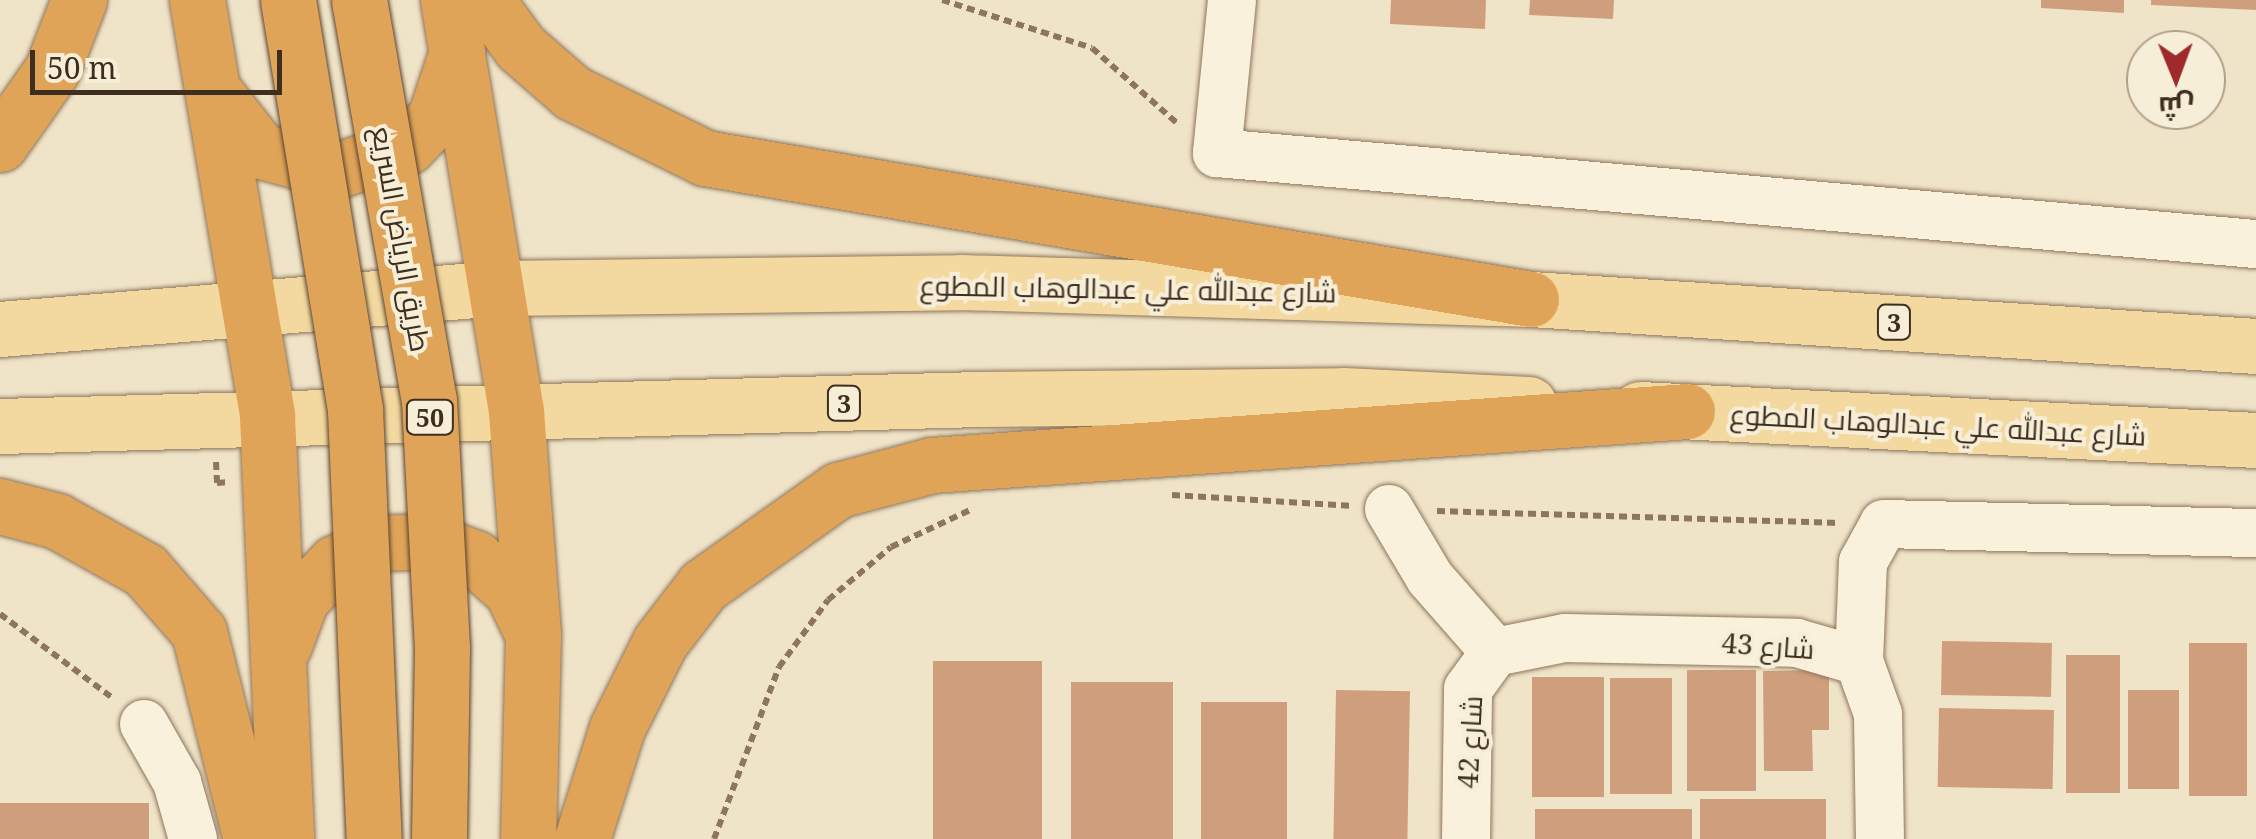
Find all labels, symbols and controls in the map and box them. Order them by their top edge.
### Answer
scale bar [35,30,288,92]
north arrow [2126,30,2226,130]
text: 50 m [47,47,117,88]
text: ش [2158,89,2195,127]
street label: طريق الرياض السريع [366,124,438,354]
street label: شارع عبدالله علي عبدالوهاب المطوع [919,268,1337,308]
road number: 3 [1876,302,1912,342]
road number: 3 [826,383,862,423]
street label: شارع عبدالله علي عبدالوهاب المطوع [1729,396,2147,452]
road number: 50 [405,397,455,437]
street label: شارع 43 [1721,625,1815,665]
street label: شارع 42 [1450,695,1488,789]

